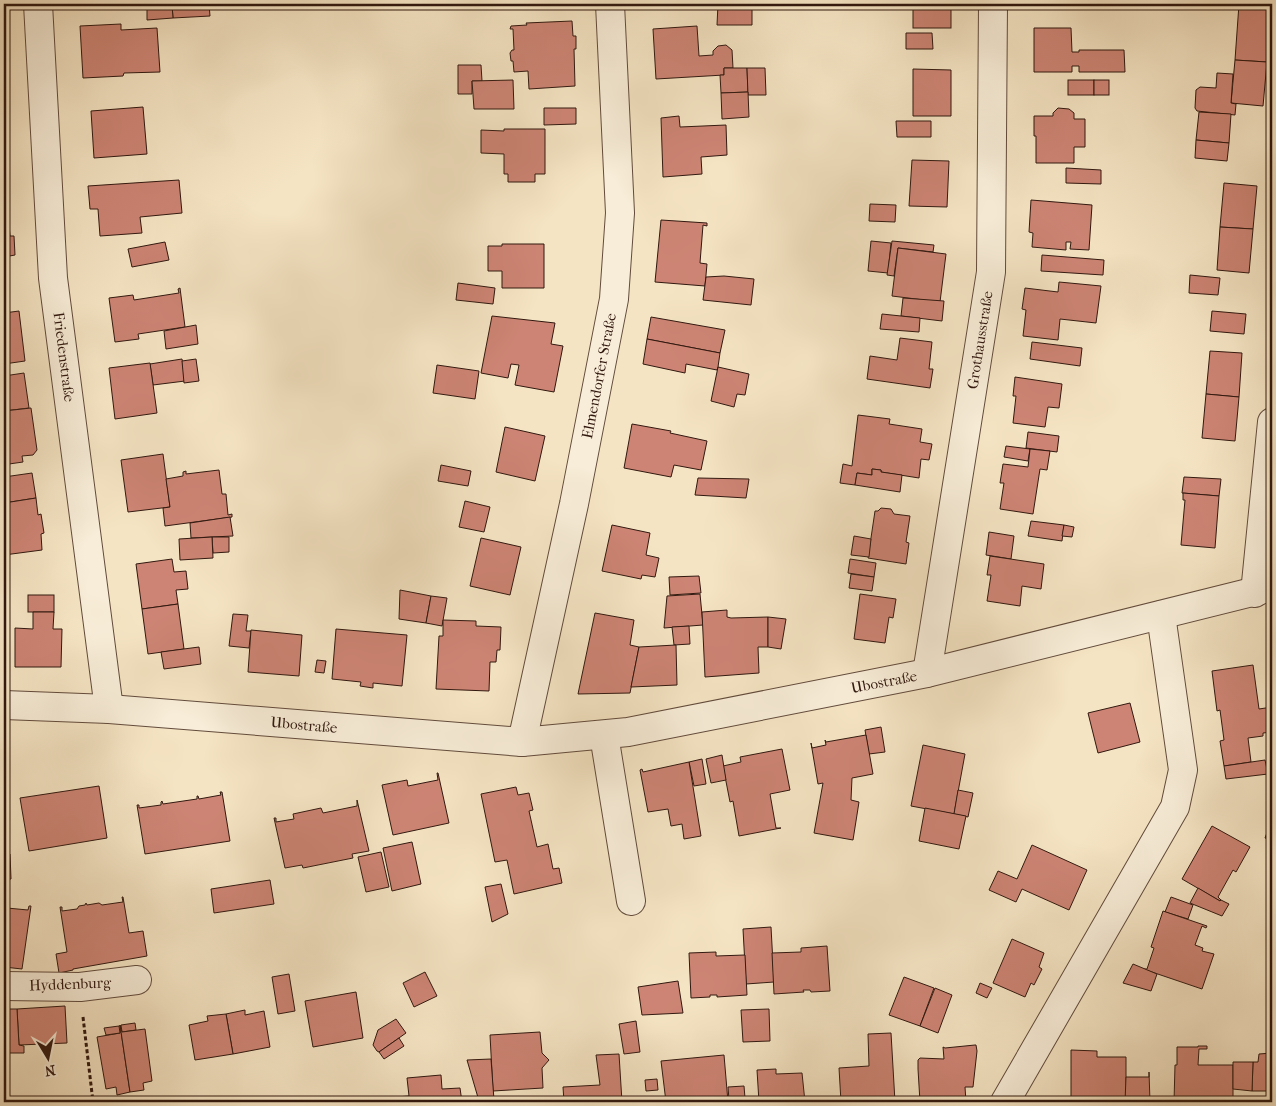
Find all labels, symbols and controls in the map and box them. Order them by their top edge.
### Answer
street label: Grothausstraße [963,289,997,390]
street label: Friedenstraße [50,311,79,403]
street label: Elmendorfer Straße [578,311,620,440]
street label: Ubostraße [849,667,919,697]
street label: Ubostraße [270,713,339,737]
street label: Hyddenburg [29,974,112,994]
north arrow [22,1034,72,1084]
text: N [43,1061,57,1080]

